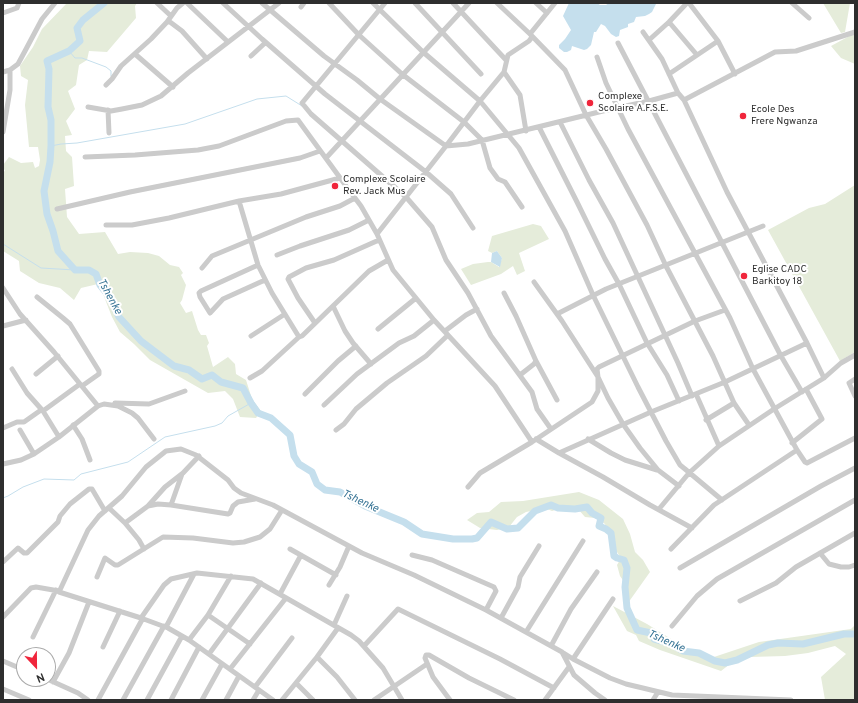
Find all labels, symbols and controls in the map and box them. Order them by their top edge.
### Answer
place label: Complexe Scolaire A.F.S.E. [598,91,668,114]
marker: Complexe Scolaire A.F.S.E. [585,98,595,108]
place label: Ecole Des Frere Ngwanza [751,104,817,128]
marker: Ecole Des Frere Ngwanza [738,111,748,121]
place label: Complexe Scolaire Rev. Jack Mus [343,174,426,198]
marker: Complexe Scolaire Rev. Jack Mus [330,181,340,191]
place label: Eglise CADC Barkitoy 18 [752,264,807,288]
marker: Eglise CADC Barkitoy 18 [739,271,749,281]
water label: Tshenke [94,277,124,317]
water label: Tshenke [340,488,380,516]
water label: Tshenke [646,628,686,656]
north arrow [16,647,56,687]
text: N [34,669,46,685]

